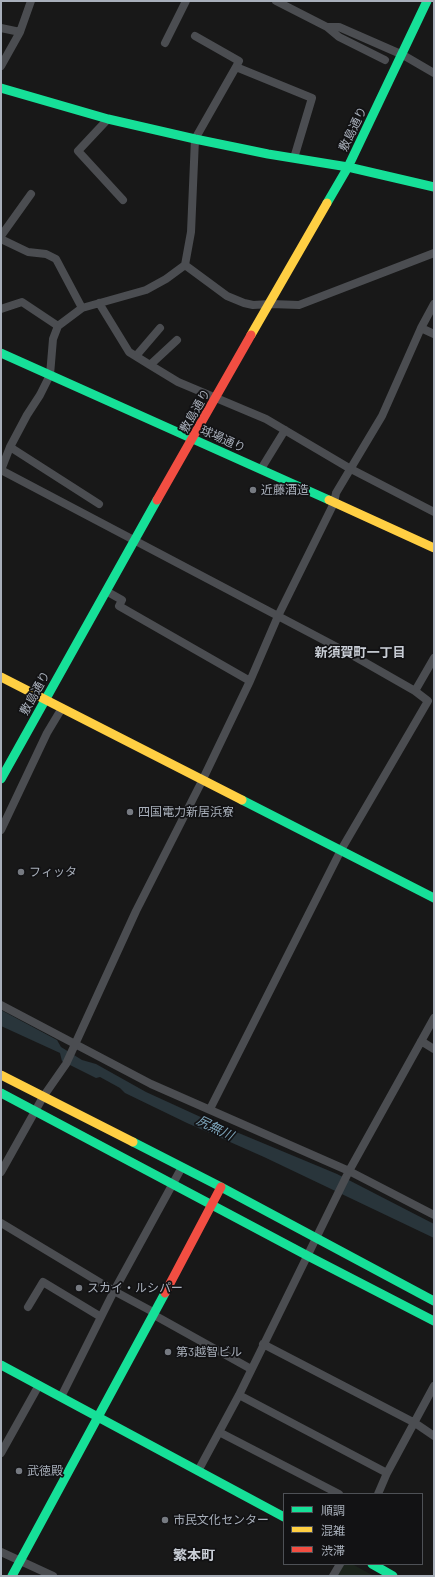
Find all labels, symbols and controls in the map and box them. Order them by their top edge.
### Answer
street label: 敷島通り [336,104,370,154]
street label: 敷島通り [177,387,213,435]
street label: 球場通り [198,423,248,455]
place label: 近藤酒造 [261,483,309,497]
marker: 近藤酒造 [248,485,258,495]
district label: 新須賀町一丁目 [315,645,405,661]
street label: 敷島通り [17,669,53,717]
place label: 四国電力新居浜寮 [138,805,234,819]
marker: 四国電力新居浜寮 [125,807,135,817]
place label: フィッタ [29,865,77,879]
marker: フィッタ [16,867,26,877]
water label: 尻無川 [194,1112,236,1144]
place label: スカイ・ルシパー [87,1281,183,1295]
marker: スカイ・ルシパー [74,1283,84,1293]
place label: 第3越智ビル [176,1345,242,1359]
marker: 第3越智ビル [163,1347,173,1357]
place label: 武徳殿 [27,1464,63,1478]
marker: 武徳殿 [14,1466,24,1476]
legend [283,1493,423,1565]
text: 順調 [321,1503,345,1517]
place label: 市民文化センター [173,1513,269,1527]
marker: 市民文化センター [160,1515,170,1525]
text: 混雑 [321,1523,345,1537]
text: 渋滞 [321,1543,345,1557]
district label: 繁本町 [173,1547,215,1563]

